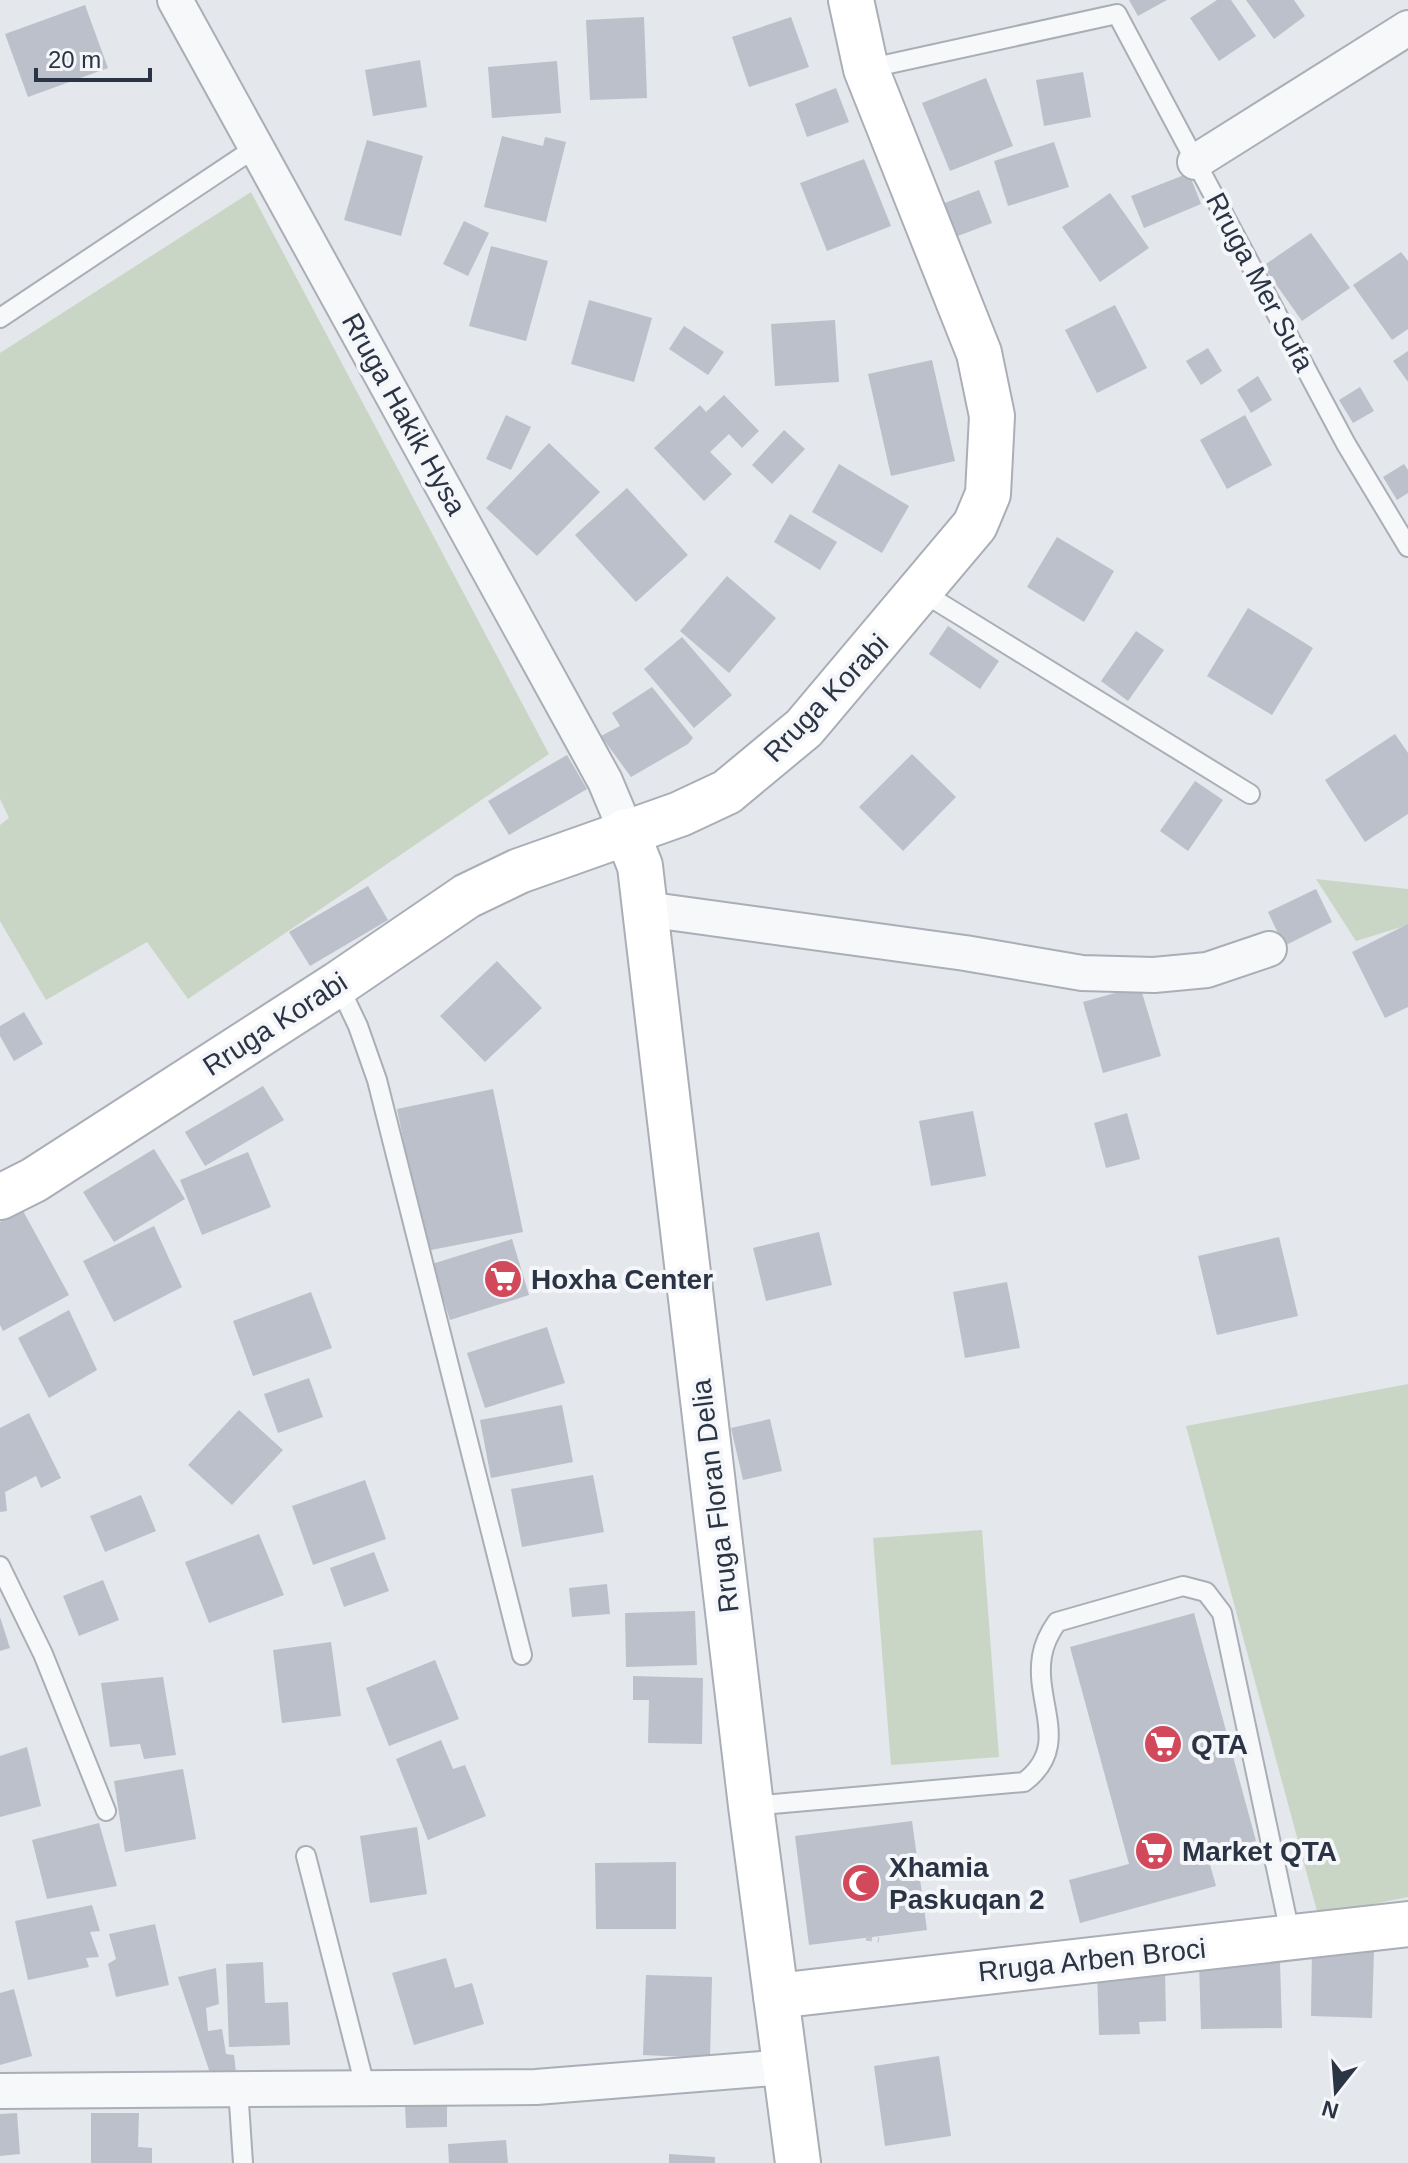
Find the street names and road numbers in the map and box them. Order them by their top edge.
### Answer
street label: Rruga Mer Sufa [1200,187,1320,377]
street label: Rruga Hakik Hysa [336,308,472,521]
street label: Rruga Korabi [758,628,894,768]
street label: Rruga Korabi [197,966,353,1082]
street label: Rruga Floran Delia [685,1377,745,1615]
street label: Rruga Arben Broci [977,1933,1207,1987]

